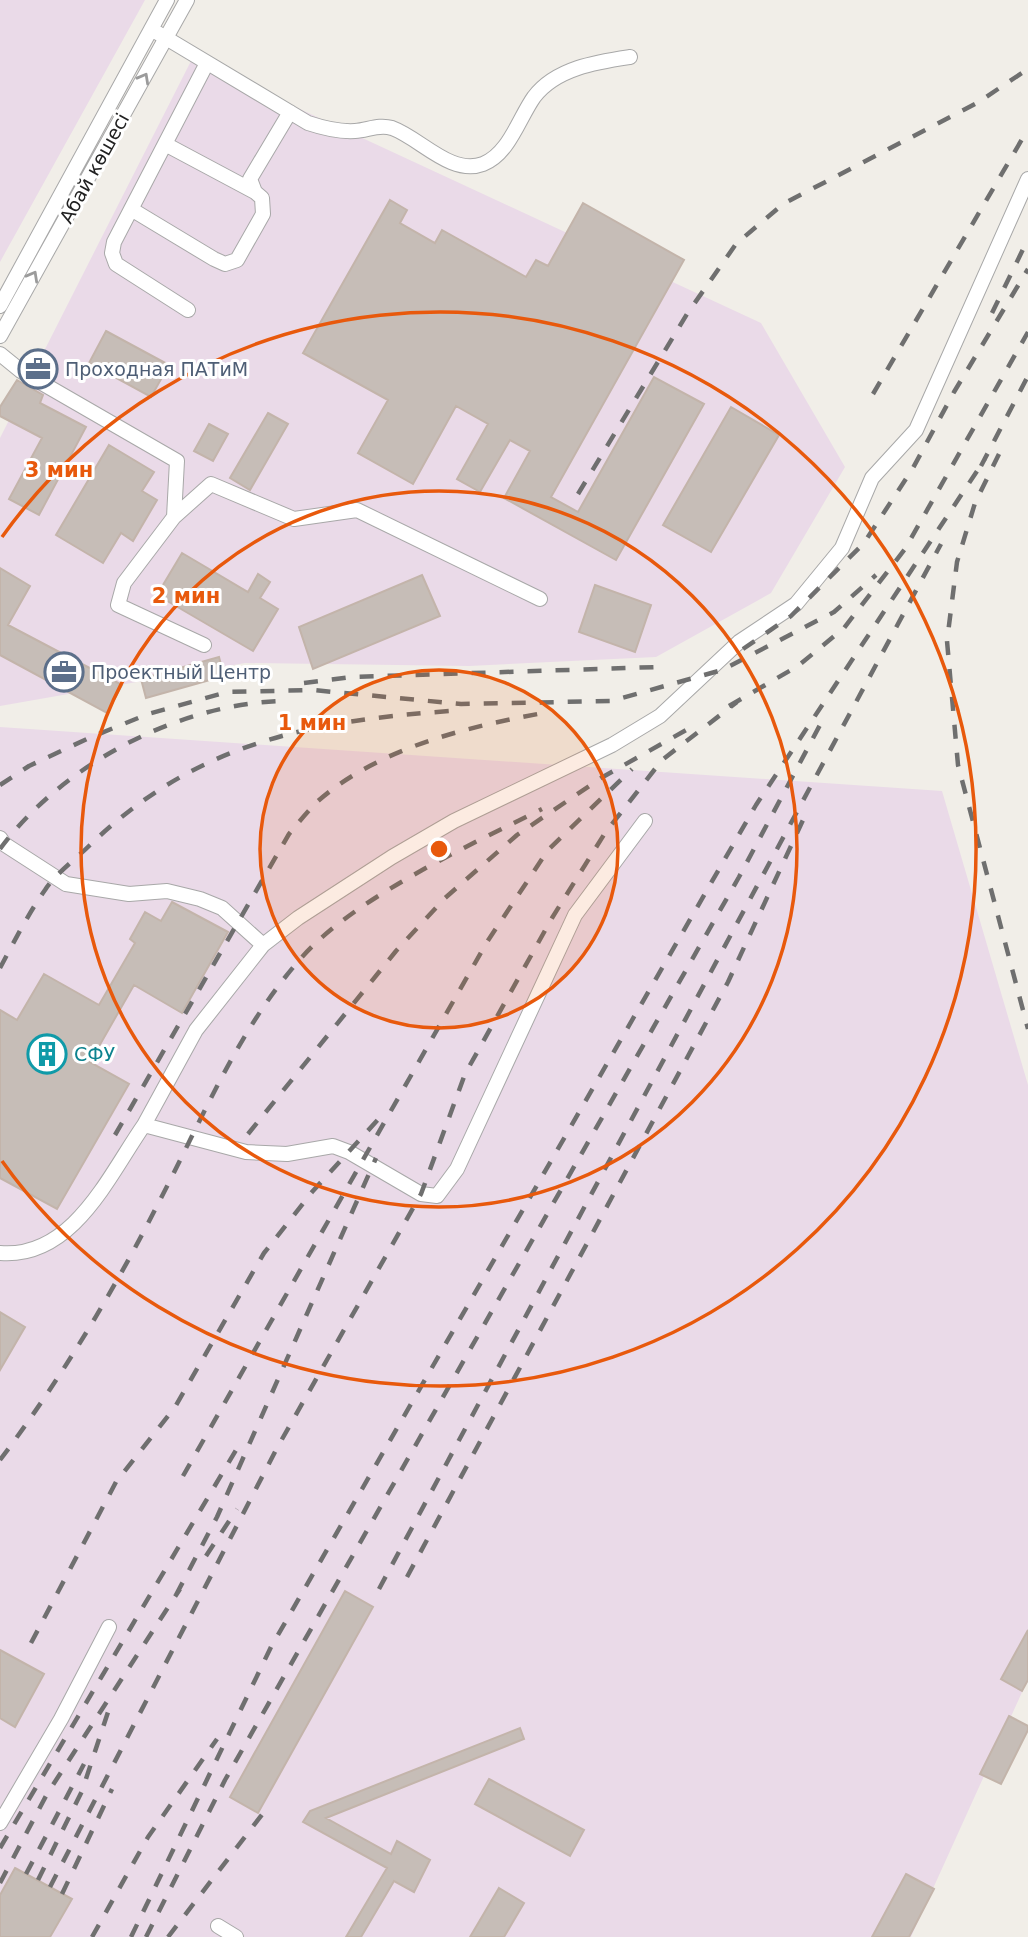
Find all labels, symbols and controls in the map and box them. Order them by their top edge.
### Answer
one-way arrow [136,73,149,85]
street label: Абай көшесі [55,109,133,227]
one-way arrow [25,271,38,284]
office icon: Проходная ПАТиМ [17,348,59,390]
place label: Проходная ПАТиМ [65,358,248,380]
text: 3 мин [25,458,93,482]
text: 2 мин [152,584,220,608]
office icon: Проектный Центр [43,651,85,693]
place label: Проектный Центр [91,661,271,683]
text: 1 мин [278,711,346,735]
centre of rings [427,837,451,861]
building icon: СФУ [26,1033,68,1075]
place label: СФУ [74,1043,116,1065]

